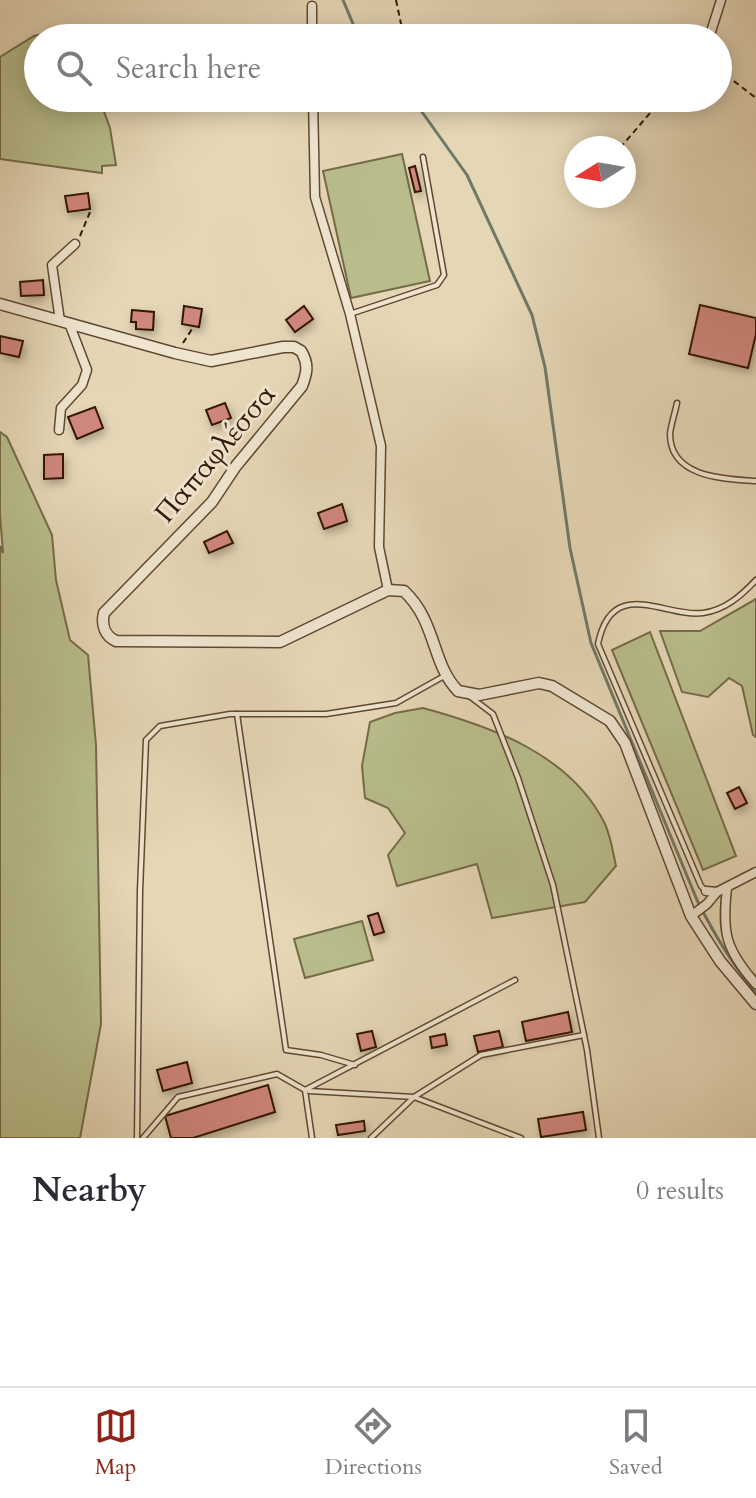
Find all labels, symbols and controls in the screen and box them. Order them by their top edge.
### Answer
search box [24,24,732,112]
icon: search [52,46,96,90]
text: Search here [116,48,261,89]
north arrow [564,136,636,208]
street label: Παπαφλέσσα [146,377,284,531]
text: Nearby [32,1167,147,1213]
text: 0 results [636,1173,724,1208]
tab: Map [94,1404,138,1482]
tab: Directions [325,1404,422,1482]
tab: Saved [609,1404,662,1482]

